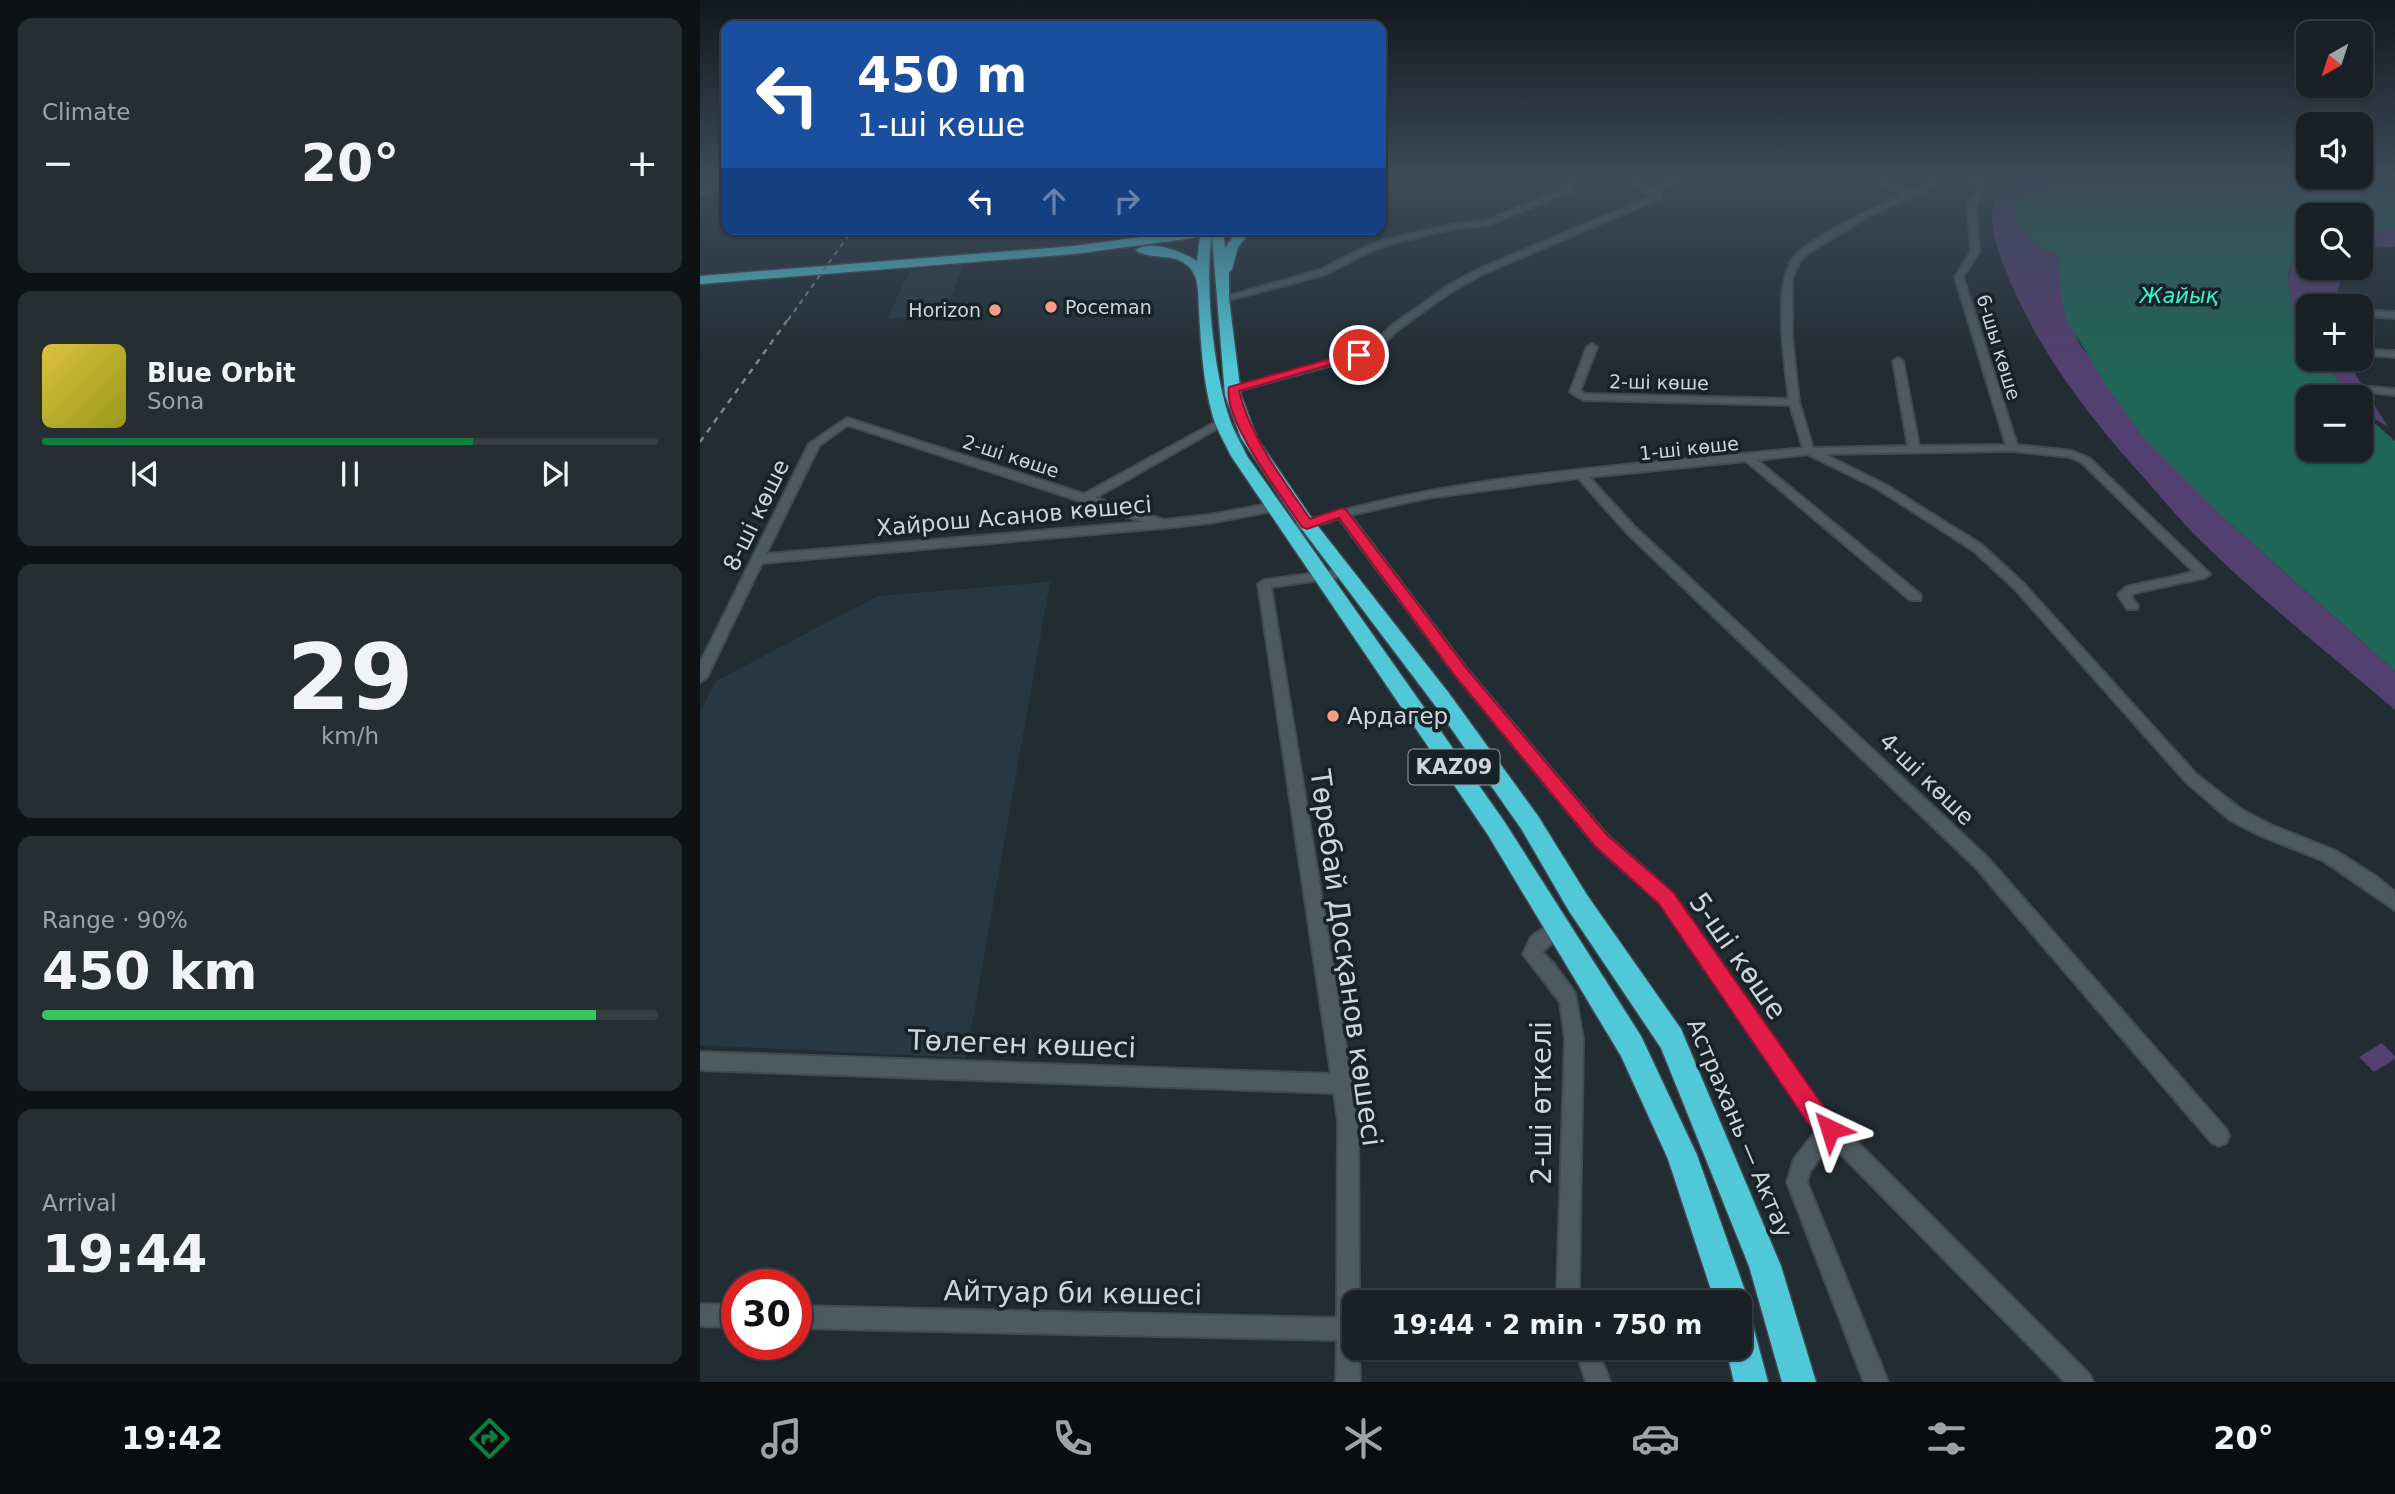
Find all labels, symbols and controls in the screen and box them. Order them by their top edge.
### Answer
north arrow [2296,21,2373,98]
map controls [2296,21,2373,462]
text: 450 m [857,47,1027,104]
icon: left [742,49,833,140]
text: Climate [42,99,131,125]
text: 1-ші көше [857,106,1025,144]
button: sound [2296,112,2373,189]
text: 20° [301,133,399,193]
text: − [42,141,74,185]
text: + [626,141,658,185]
icon: left [962,182,1000,220]
icon: ahead [1035,182,1073,220]
icon: right [1108,182,1146,220]
button: search [2296,203,2373,280]
water label: Жайық [2138,284,2219,308]
street label: 6-шы көше [1972,291,2026,403]
button: + [2296,294,2373,371]
place label: Poceman [1065,296,1152,318]
place label: Horizon [908,299,981,321]
marker: Poceman [1043,299,1059,315]
marker: Horizon [987,302,1003,318]
pin [1329,325,1389,385]
icon: arrive [1340,336,1378,374]
text: Blue Orbit [147,358,296,388]
street label: 2-ші көше [1609,370,1709,394]
button: − [2296,385,2373,462]
text: Sona [147,388,204,414]
street label: 2-ші көше [960,430,1062,482]
street label: 1-ші көше [1638,432,1740,464]
icon: previous [126,455,164,493]
icon: pause [331,455,369,493]
icon: next [536,455,574,493]
street label: 8-шi көше [718,455,794,575]
street label: Хайрош Асанов көшесі [875,491,1153,541]
text: 29 [287,625,413,730]
place label: Ардагер [1347,703,1448,729]
marker: Ардагер [1325,708,1341,724]
text: km/h [321,723,379,749]
street label: 4-шi көше [1875,728,1979,830]
road number: KAZ09 [1408,750,1500,784]
street label: Төребай Досқанов көшесі [1303,766,1389,1149]
street label: 5-шi көше [1682,886,1794,1026]
text: Range · 90% [42,907,188,933]
text: 450 km [42,941,257,1001]
street label: Астрахань — Актау [1682,1015,1798,1241]
street label: 2-ші өткелі [1525,1021,1558,1185]
street label: Төлеген көшесі [906,1023,1137,1064]
position arrow [1793,1092,1867,1166]
text: Arrival [42,1190,117,1216]
text: 19:44 [42,1224,208,1284]
speed limit sign: 30 [721,1269,812,1360]
street label: Айтуар би көшесі [943,1274,1203,1312]
text: 19:44 · 2 min · 750 m [1392,1310,1702,1340]
icon: directions [465,1414,514,1463]
icon: music [757,1414,806,1463]
icon: phone [1048,1414,1097,1463]
icon: climate [1339,1414,1388,1463]
icon: car [1631,1414,1680,1463]
icon: filters [1922,1414,1971,1463]
text: 19:42 [121,1419,223,1457]
text: 20° [2213,1419,2274,1457]

